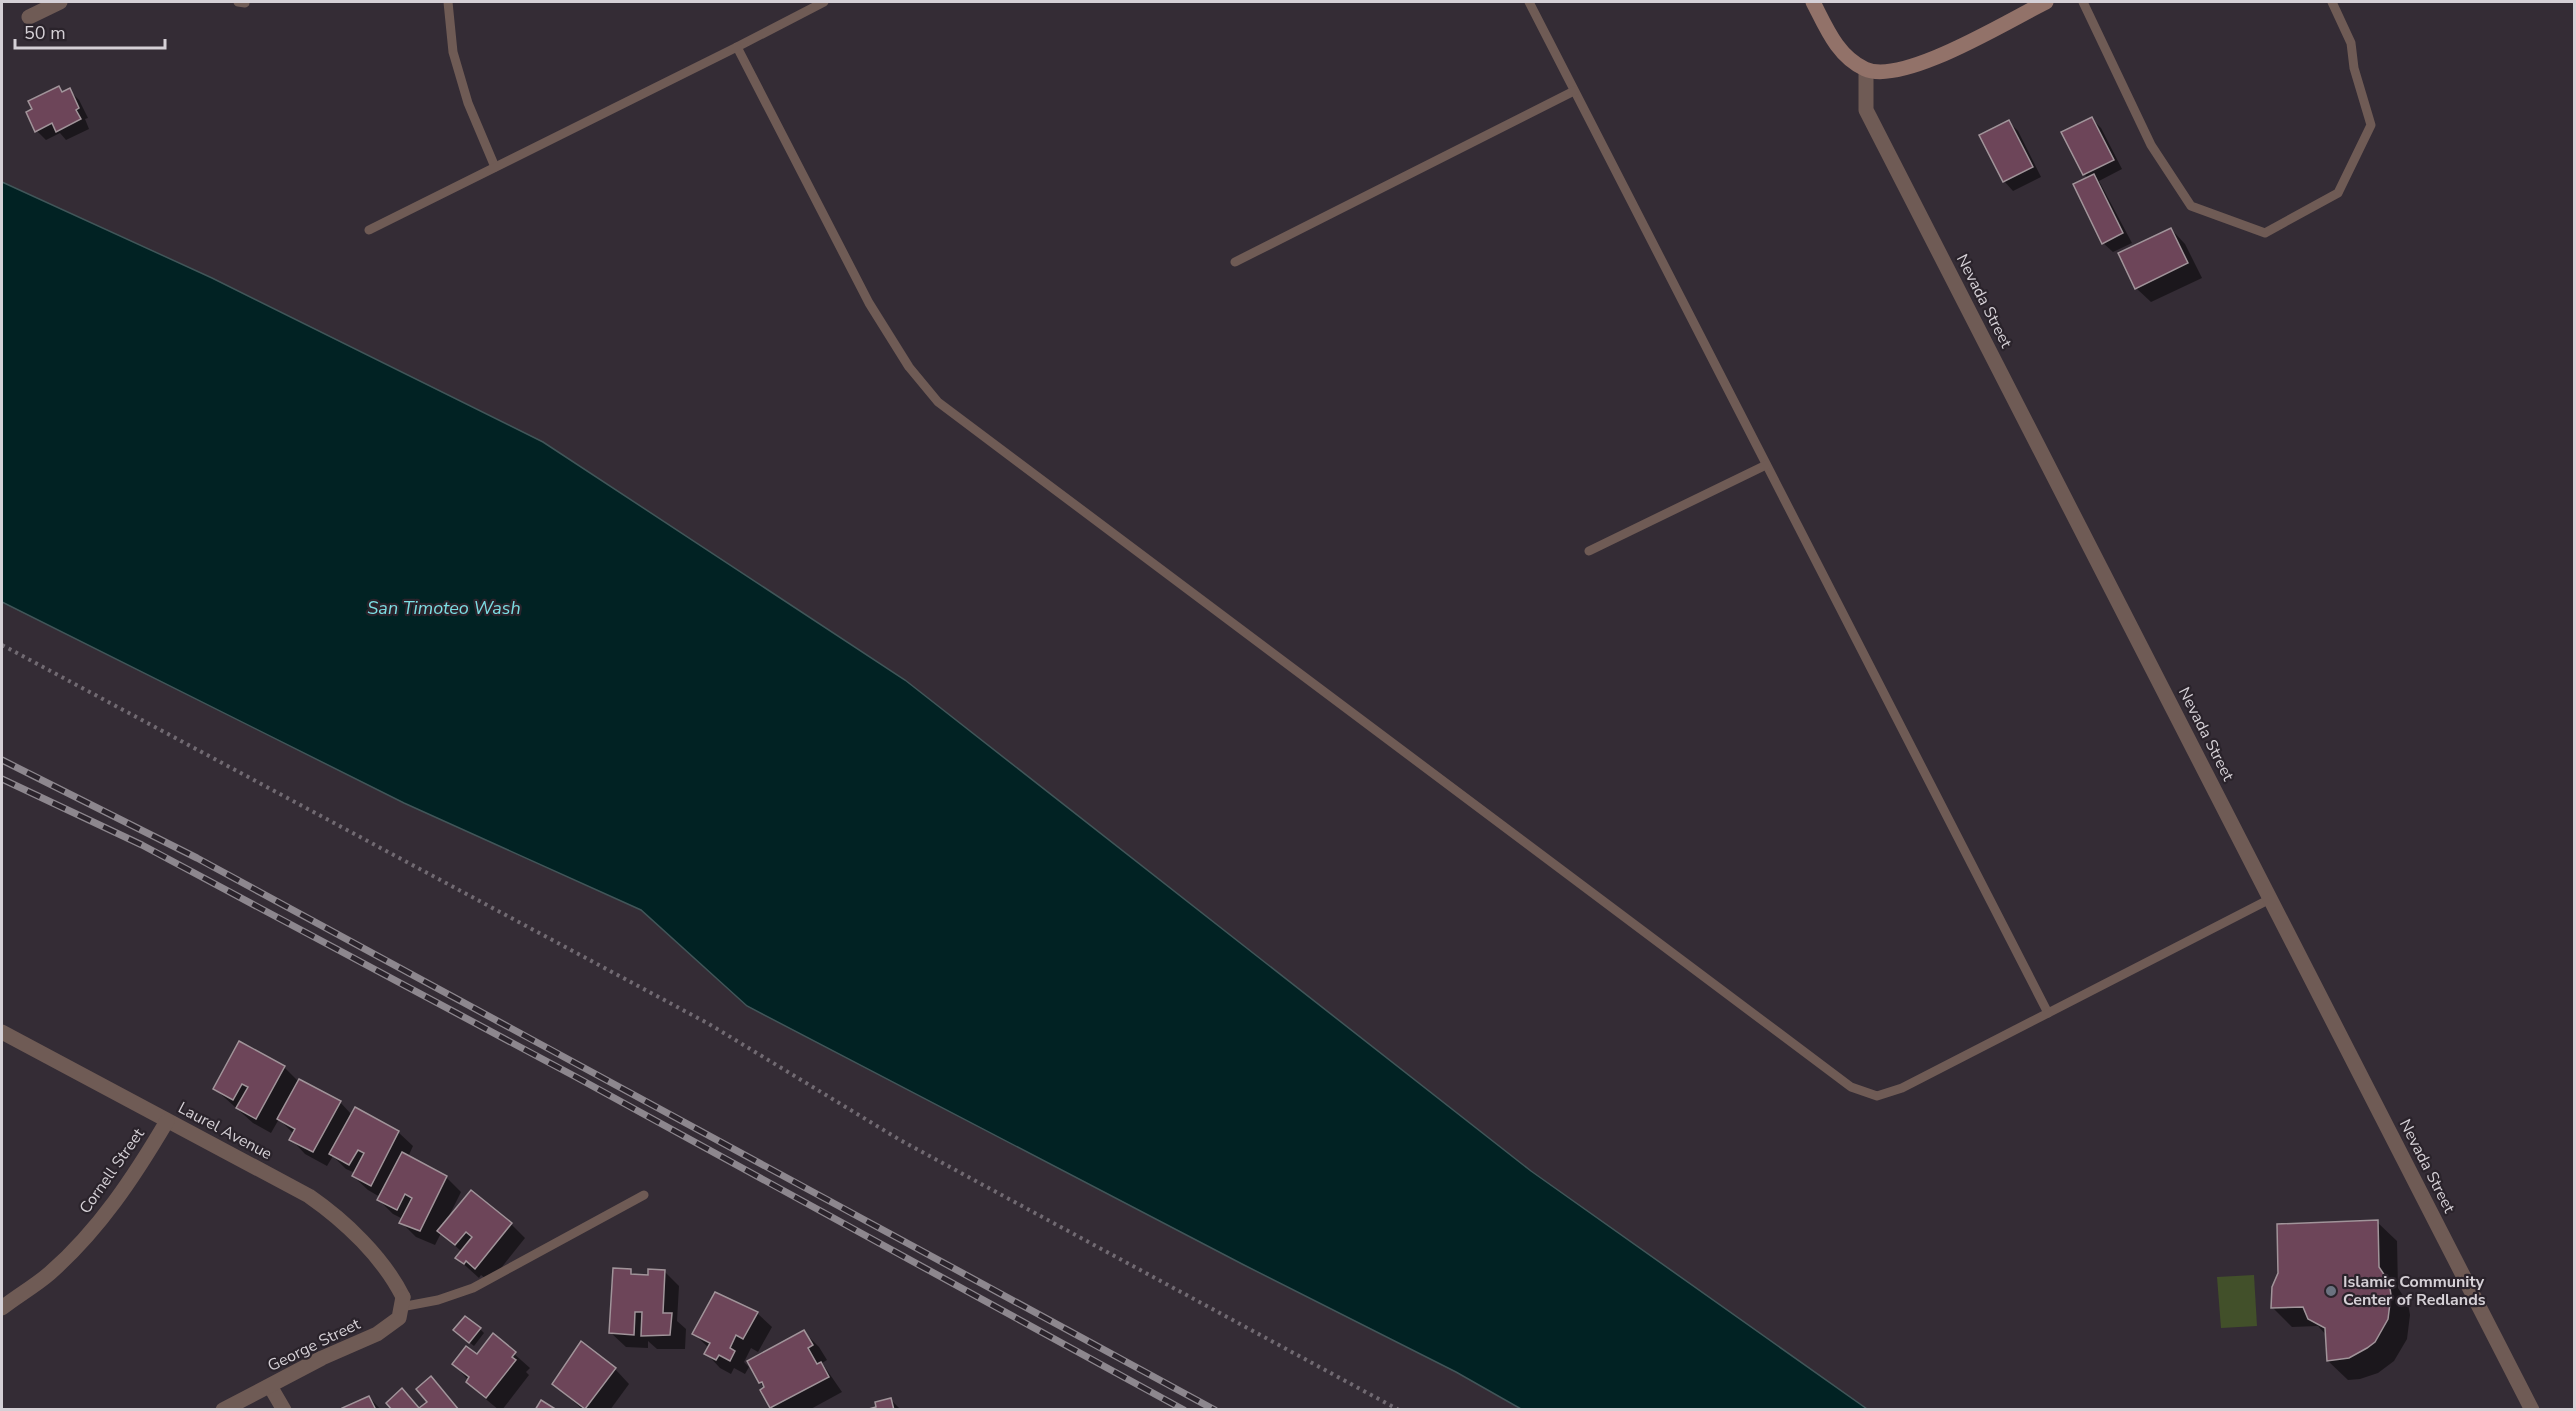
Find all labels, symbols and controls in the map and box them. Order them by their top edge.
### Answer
scale bar [15,12,165,50]
text: 50 m [24,21,66,45]
street label: Nevada Street [1951,250,2017,352]
water label: San Timoteo Wash [367,596,521,620]
street label: Nevada Street [2173,683,2239,785]
street label: Laurel Avenue [174,1097,276,1165]
street label: Nevada Street [2394,1115,2460,1217]
street label: Cornell Street [74,1124,150,1218]
place label: Islamic Community Center of Redlands [2343,1271,2486,1311]
marker: Islamic Community Center of Redlands [2324,1284,2338,1298]
street label: George Street [264,1313,364,1377]

